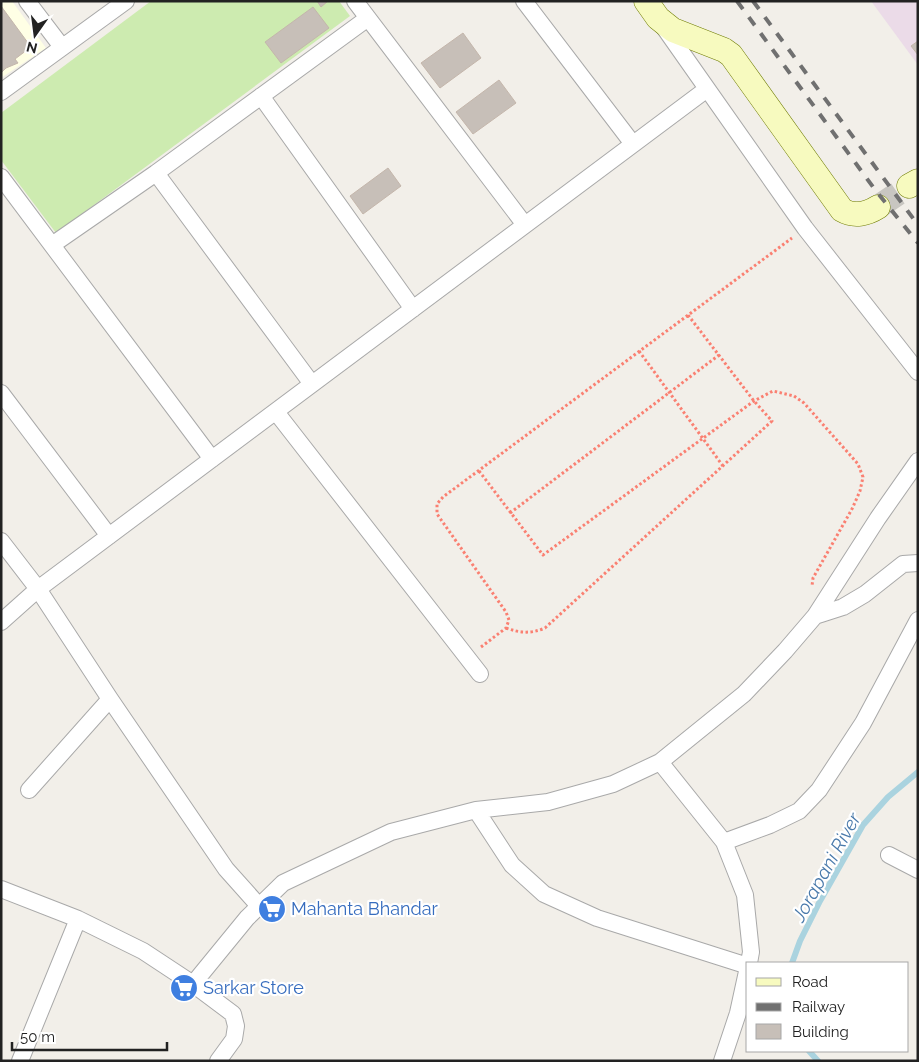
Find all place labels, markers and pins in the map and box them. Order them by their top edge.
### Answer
supermarket icon: Mahanta Bhandar [257,894,287,924]
place label: Mahanta Bhandar [291,898,438,919]
supermarket icon: Sarkar Store [169,973,199,1003]
place label: Sarkar Store [203,977,304,998]

